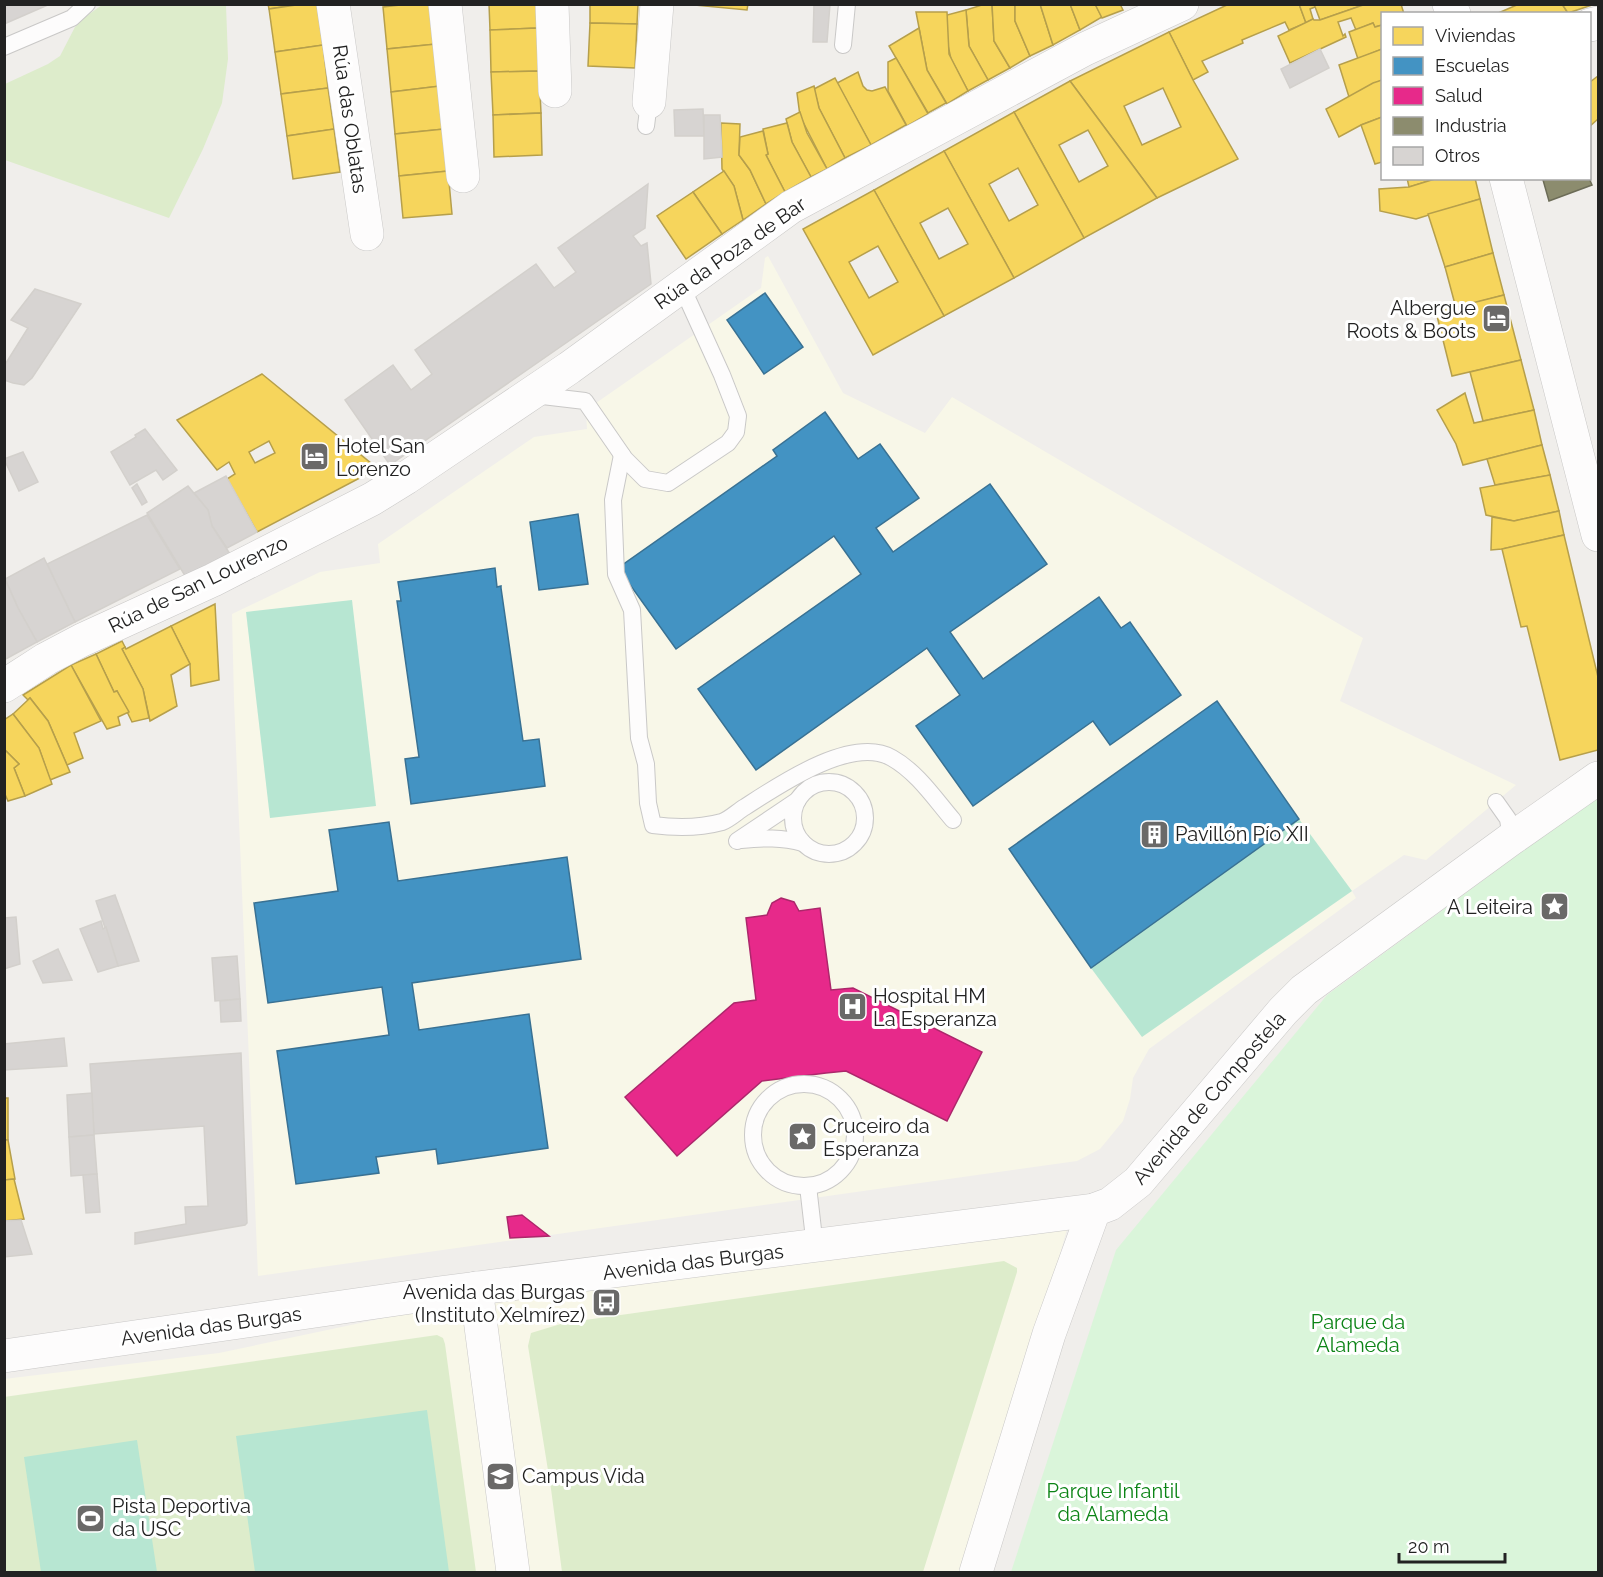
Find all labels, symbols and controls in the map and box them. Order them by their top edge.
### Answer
legend [1381,12,1591,180]
text: Viviendas [1435,25,1516,46]
street label: Rúa das Oblatas [328,43,372,195]
text: Escuelas [1435,55,1509,76]
text: Salud [1435,85,1483,106]
text: Industria [1435,115,1507,136]
text: Otros [1435,145,1480,166]
street label: Rúa da Poza de Bar [650,192,810,314]
place label: Albergue Roots & Boots [1346,296,1476,343]
hotel icon: Albergue Roots & Boots [1481,303,1513,335]
place label: Hotel San Lorenzo [336,434,425,481]
hotel icon: Hotel San Lorenzo [299,441,331,473]
street label: Rúa de San Lourenzo [104,530,292,638]
building icon: Pavillón Pío XII [1138,818,1170,850]
place label: Pavillón Pío XII [1175,822,1309,846]
place icon: A Leiteira [1538,891,1570,923]
place label: A Leiteira [1447,895,1533,919]
place label: Hospital HM La Esperanza [873,984,997,1031]
hospital icon: Hospital HM La Esperanza [836,991,868,1023]
street label: Avenida de Compostela [1127,1007,1291,1189]
place label: Cruceiro da Esperanza [823,1114,930,1161]
place icon: Cruceiro da Esperanza [786,1121,818,1153]
street label: Avenida das Burgas [601,1239,785,1285]
place label: Avenida das Burgas (Instituto Xelmírez) [403,1280,585,1327]
bus stop icon: Avenida das Burgas (Instituto Xelmírez) [590,1287,622,1319]
street label: Avenida das Burgas [119,1301,303,1351]
park label: Parque da Alameda [1311,1310,1405,1357]
school or university icon: Campus Vida [485,1460,517,1492]
place label: Campus Vida [522,1464,645,1488]
park label: Parque Infantil da Alameda [1046,1479,1180,1526]
place label: Pista Deportiva da USC [112,1494,251,1541]
sports icon: Pista Deportiva da USC [75,1502,107,1534]
scale bar [1399,1526,1506,1564]
text: 20 m [1408,1536,1450,1557]

